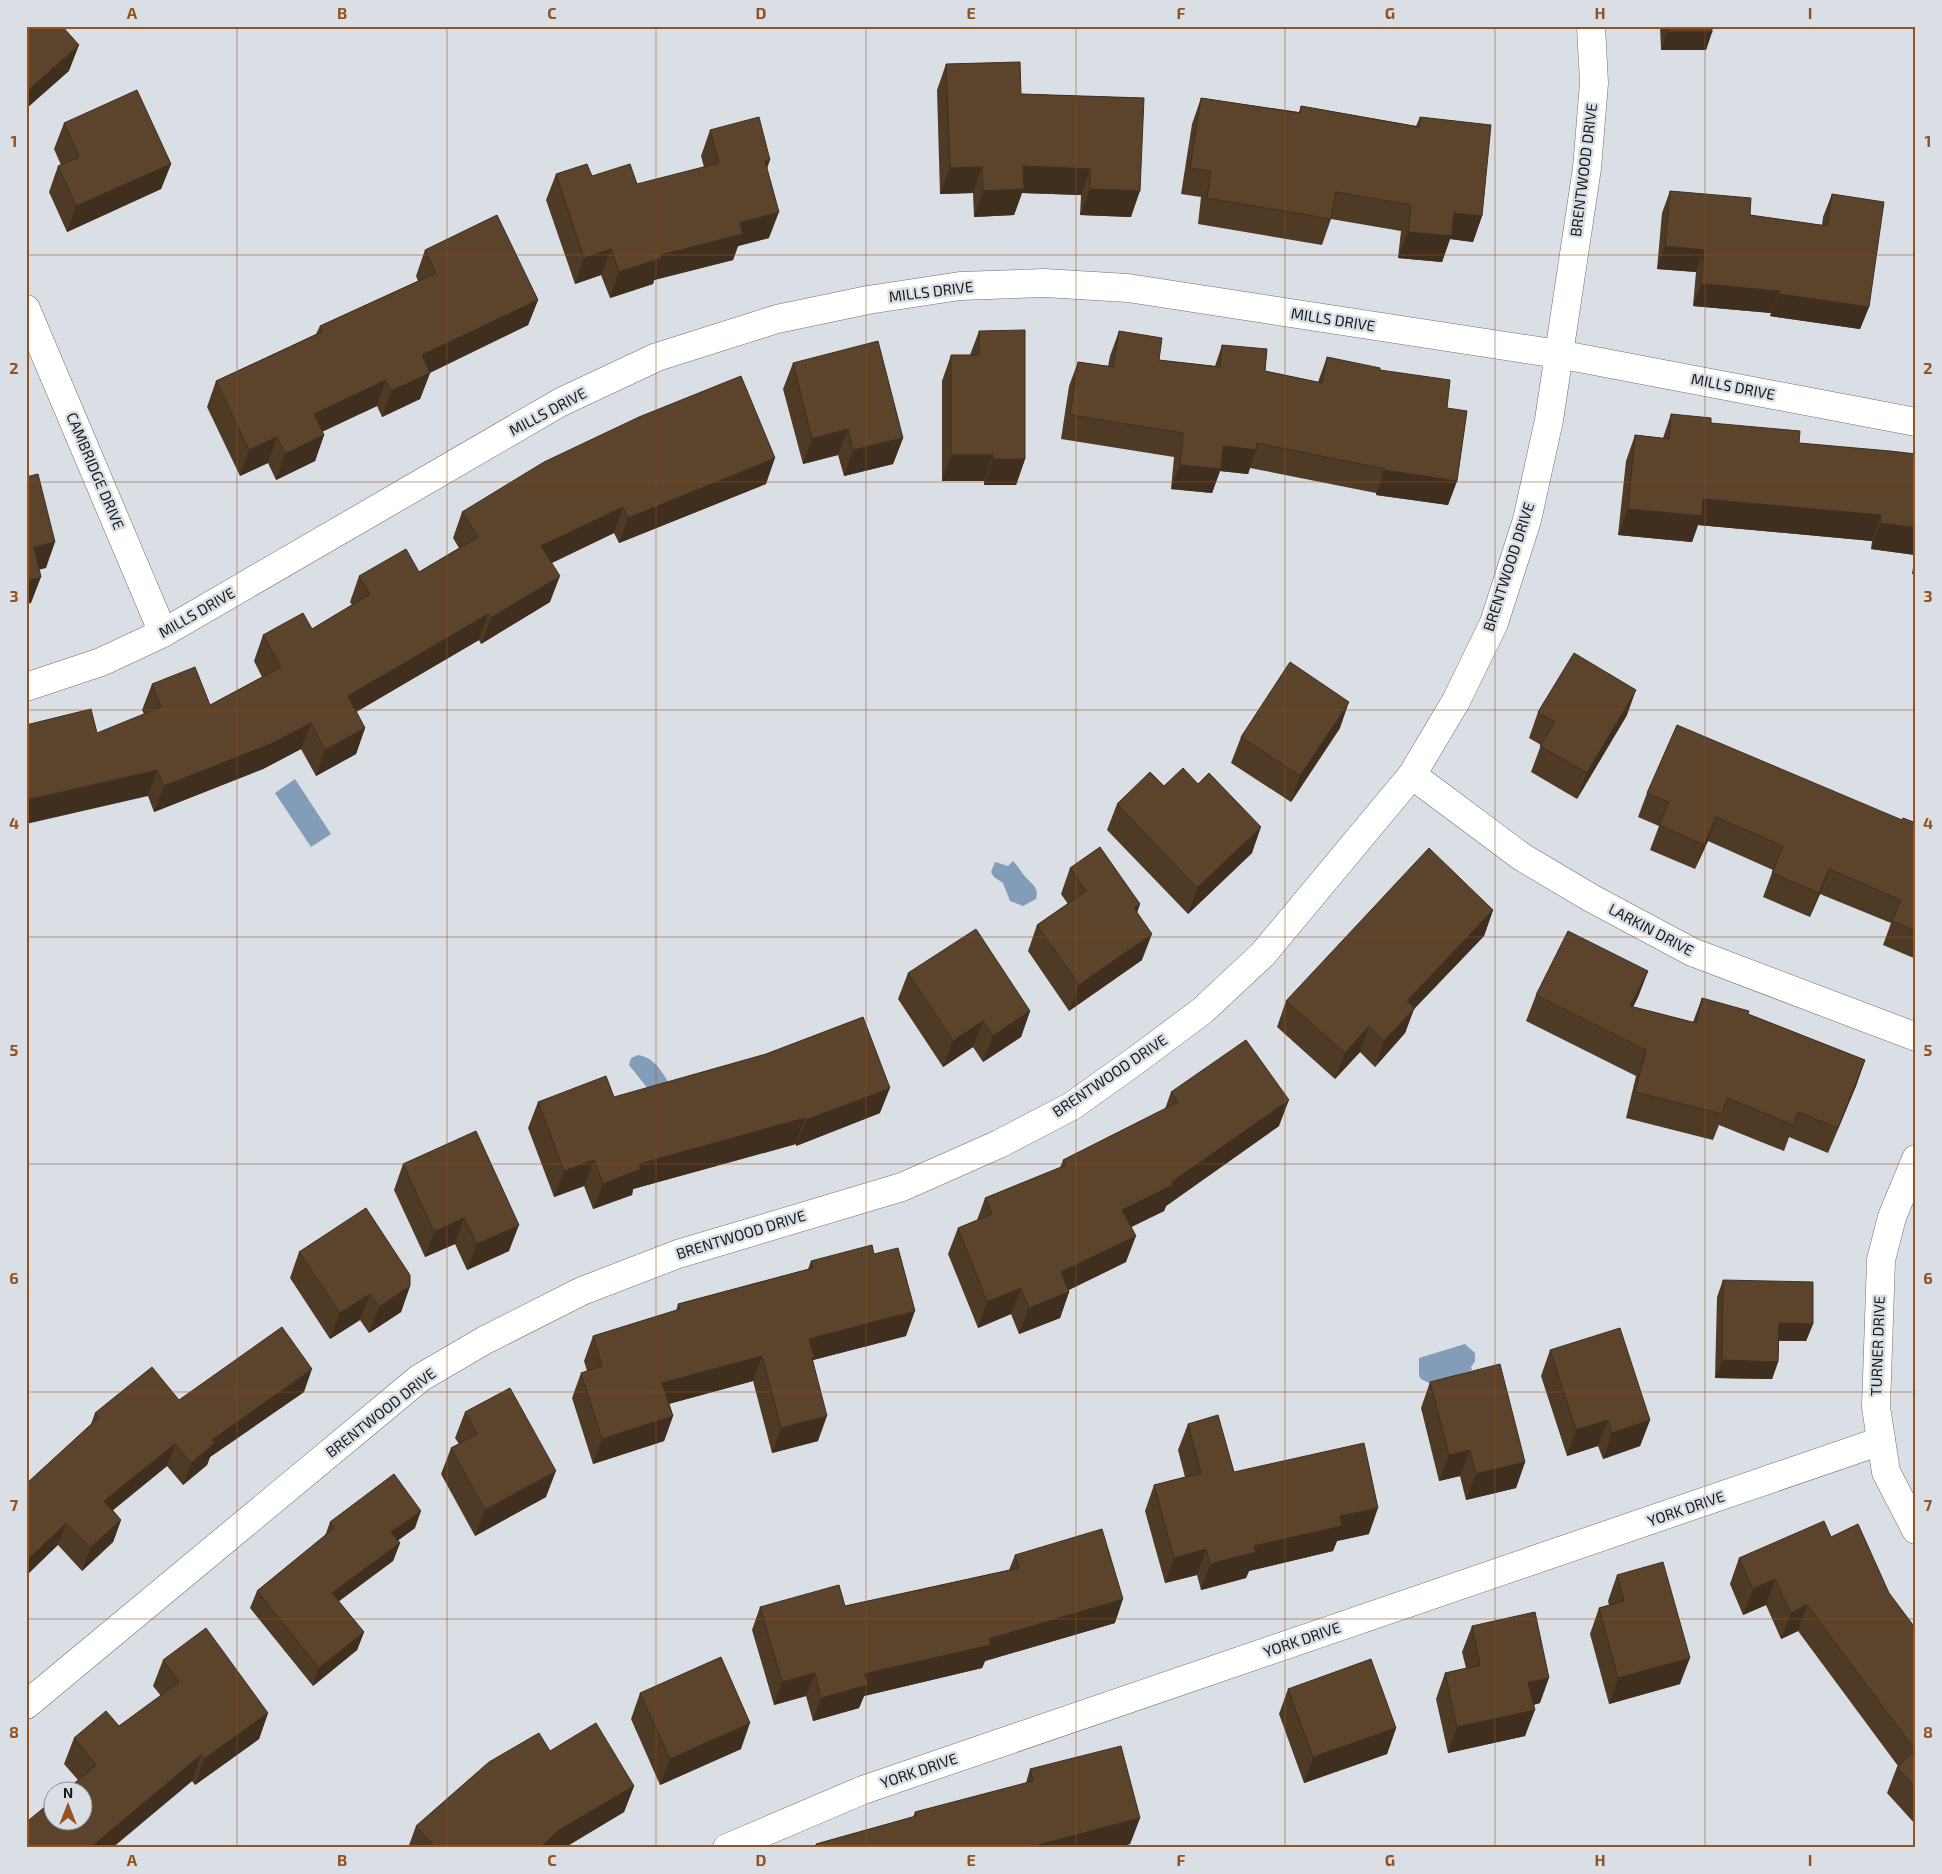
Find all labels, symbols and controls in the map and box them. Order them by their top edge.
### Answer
text: A [127,3,138,22]
text: B [337,3,347,22]
text: C [547,3,557,22]
text: D [756,3,767,22]
text: E [966,3,976,22]
text: F [1177,3,1186,22]
text: G [1385,3,1395,22]
text: H [1594,3,1606,22]
text: I [1808,3,1812,22]
street label: BRENTWOOD DRIVE [1566,102,1600,238]
text: 1 [11,131,17,150]
text: 1 [1925,131,1931,150]
street label: MILLS DRIVE [888,277,974,305]
street label: MILLS DRIVE [1290,303,1377,335]
text: 2 [9,358,19,377]
text: 2 [1923,358,1933,377]
street label: MILLS DRIVE [1690,369,1777,403]
street label: MILLS DRIVE [506,383,589,439]
street label: CAMBRIDGE DRIVE [63,409,129,532]
street label: BRENTWOOD DRIVE [1479,500,1537,633]
street label: MILLS DRIVE [155,583,238,641]
text: 3 [9,586,19,605]
text: 3 [1923,586,1933,605]
text: 4 [9,813,19,832]
text: 4 [1923,813,1933,832]
street label: LARKIN DRIVE [1606,899,1697,959]
street label: BRENTWOOD DRIVE [1049,1030,1170,1120]
text: 5 [10,1040,19,1059]
text: 5 [1924,1040,1933,1059]
street label: BRENTWOOD DRIVE [674,1206,808,1262]
text: 6 [9,1268,19,1287]
text: 6 [1923,1268,1933,1287]
street label: TURNER DRIVE [1866,1296,1888,1396]
street label: BRENTWOOD DRIVE [322,1364,439,1461]
street label: YORK DRIVE [1645,1486,1727,1530]
text: 7 [10,1495,19,1514]
text: 7 [1924,1495,1933,1514]
street label: YORK DRIVE [1261,1617,1343,1661]
text: 8 [9,1722,19,1741]
text: 8 [1923,1722,1933,1741]
street label: YORK DRIVE [878,1748,960,1792]
north arrow [42,1782,92,1832]
text: N [63,1784,73,1801]
text: A [127,1850,138,1869]
text: B [337,1850,347,1869]
text: C [547,1850,557,1869]
text: D [756,1850,767,1869]
text: E [966,1850,976,1869]
text: F [1177,1850,1186,1869]
text: G [1385,1850,1395,1869]
text: H [1594,1850,1606,1869]
text: I [1808,1850,1812,1869]

